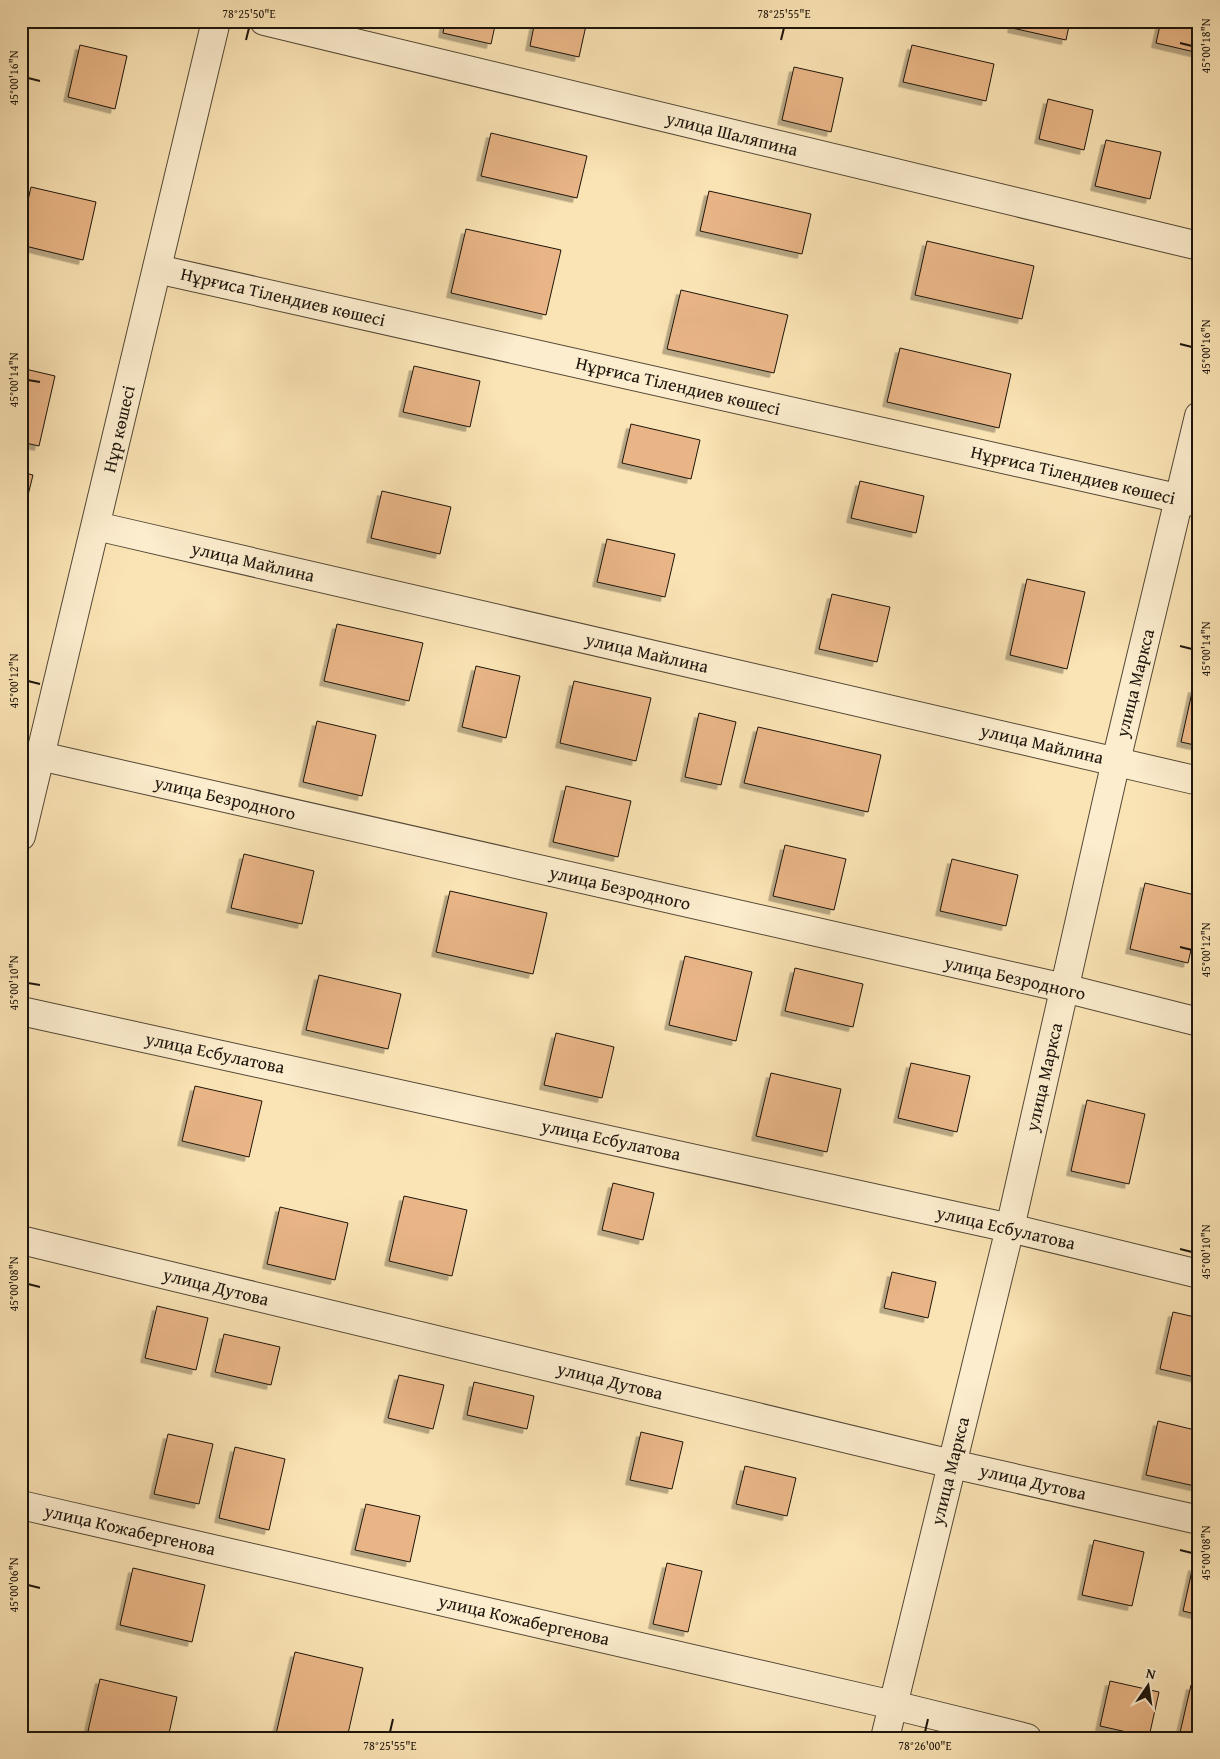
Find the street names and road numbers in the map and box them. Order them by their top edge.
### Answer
street label: улица Шаляпина [662,104,801,163]
street label: Нұрғиса Тілендиев көшесі [178,260,388,333]
street label: Нұрғиса Тілендиев көшесі [573,349,783,422]
street label: Нұр көшесі [95,383,142,475]
street label: Нұрғиса Тілендиев көшесі [968,438,1178,511]
street label: улица Майлина [188,534,318,589]
street label: улица Майлина [582,625,712,680]
street label: улица Маркса [1108,625,1161,741]
street label: улица Майлина [977,716,1107,771]
street label: улица Безродного [151,768,298,827]
street label: улица Безродного [546,858,693,917]
street label: улица Безродного [941,948,1088,1007]
street label: улица Маркса [1018,1019,1069,1135]
street label: улица Есбулатова [142,1024,288,1081]
street label: улица Есбулатова [538,1111,684,1168]
street label: улица Есбулатова [933,1198,1079,1257]
street label: улица Дутова [159,1260,272,1313]
street label: улица Дутова [553,1354,666,1407]
street label: улица Маркса [923,1413,976,1529]
street label: улица Дутова [976,1456,1089,1507]
street label: улица Кожабергенова [41,1496,219,1562]
street label: улица Кожабергенова [435,1586,613,1652]

